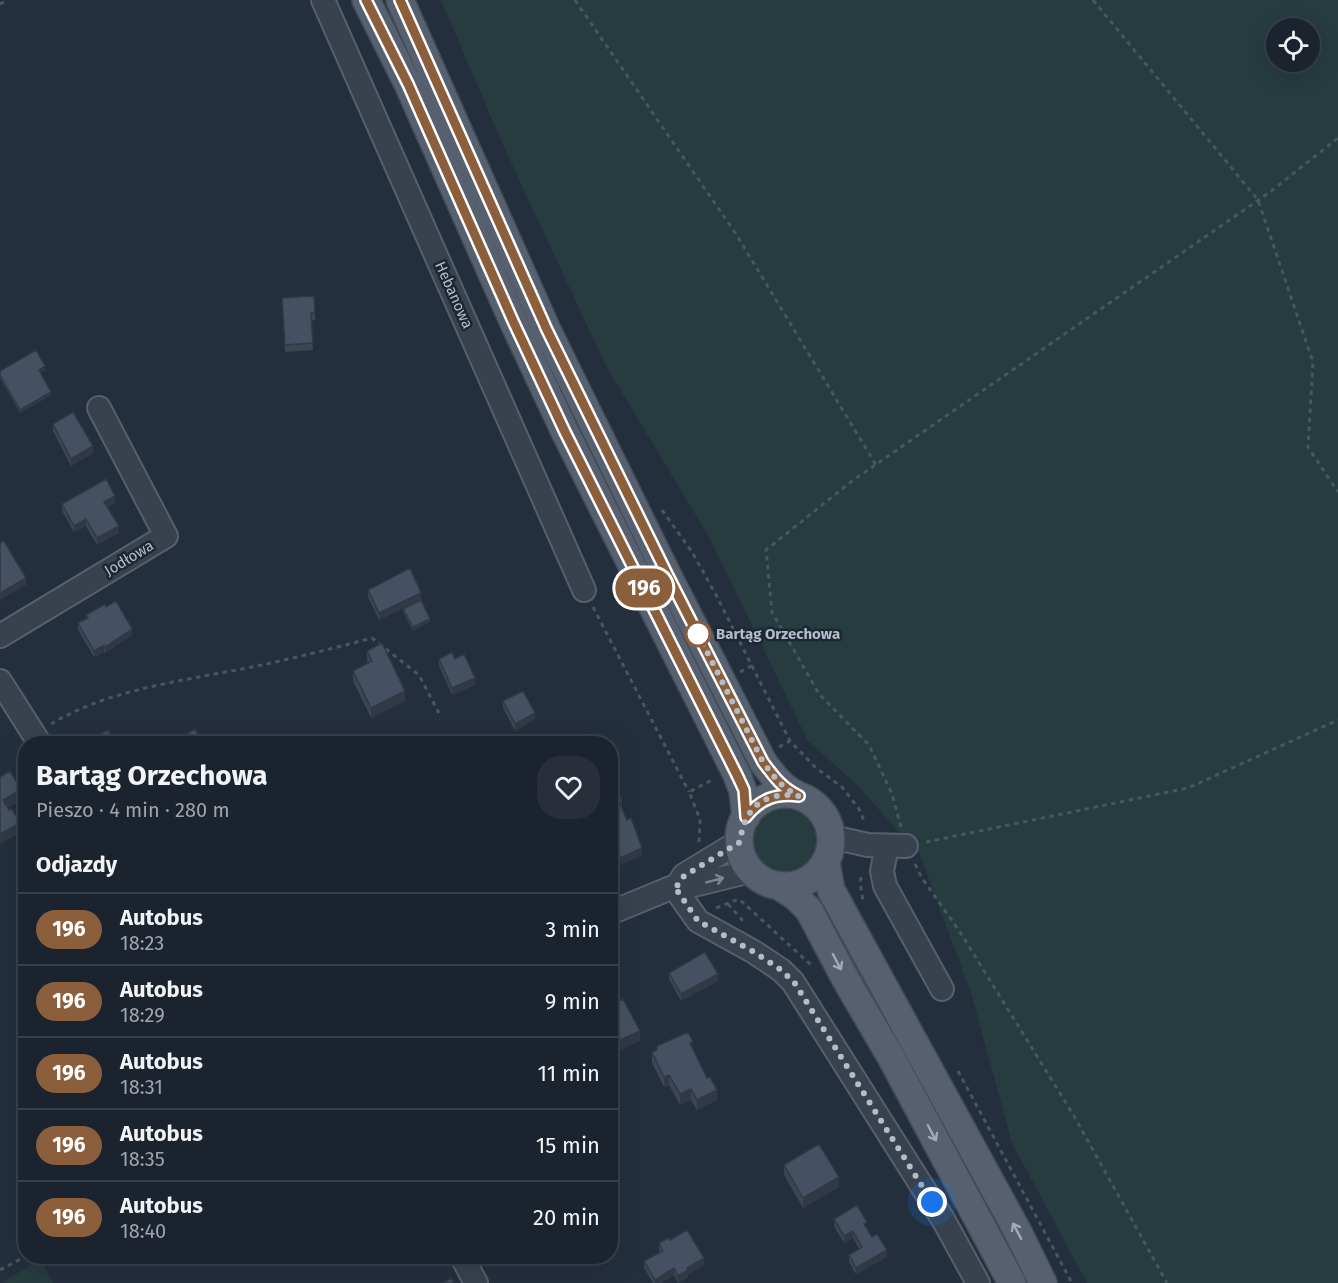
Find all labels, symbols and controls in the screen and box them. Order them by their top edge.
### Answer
map controls [1266,18,1320,72]
button: locate [1266,18,1320,72]
street label: Hebanowa [431,259,477,331]
street label: Jodłowa [101,536,157,580]
line badge: 196 [610,568,678,608]
text: 196 [627,575,661,601]
marker: Bartąg Orzechowa [685,621,711,647]
place label: Bartąg Orzechowa [716,625,840,643]
button: heart [537,756,600,819]
text: Bartąg Orzechowa [36,759,268,792]
text: Pieszo · 4 min · 280 m [36,798,230,822]
text: Odjazdy [36,851,117,878]
one-way arrow [705,873,724,885]
text: Autobus [120,904,203,931]
text: 196 [52,916,86,942]
text: 3 min [545,916,600,943]
text: 18:23 [120,931,164,955]
one-way arrow [831,953,843,970]
text: Autobus [120,976,203,1003]
text: 196 [52,988,86,1014]
text: 9 min [545,988,600,1015]
text: 18:29 [120,1003,165,1027]
text: Autobus [120,1048,203,1075]
text: 196 [52,1060,86,1086]
text: 11 min [537,1060,600,1087]
text: 18:31 [120,1075,163,1099]
text: Autobus [120,1120,203,1147]
one-way arrow [926,1123,938,1141]
text: 196 [52,1132,86,1158]
text: 15 min [536,1132,600,1159]
text: 18:35 [120,1147,165,1171]
your location [917,1187,947,1217]
text: Autobus [120,1192,203,1219]
text: 196 [52,1204,86,1230]
text: 20 min [533,1204,600,1231]
text: 18:40 [120,1219,166,1243]
one-way arrow [1011,1222,1022,1240]

